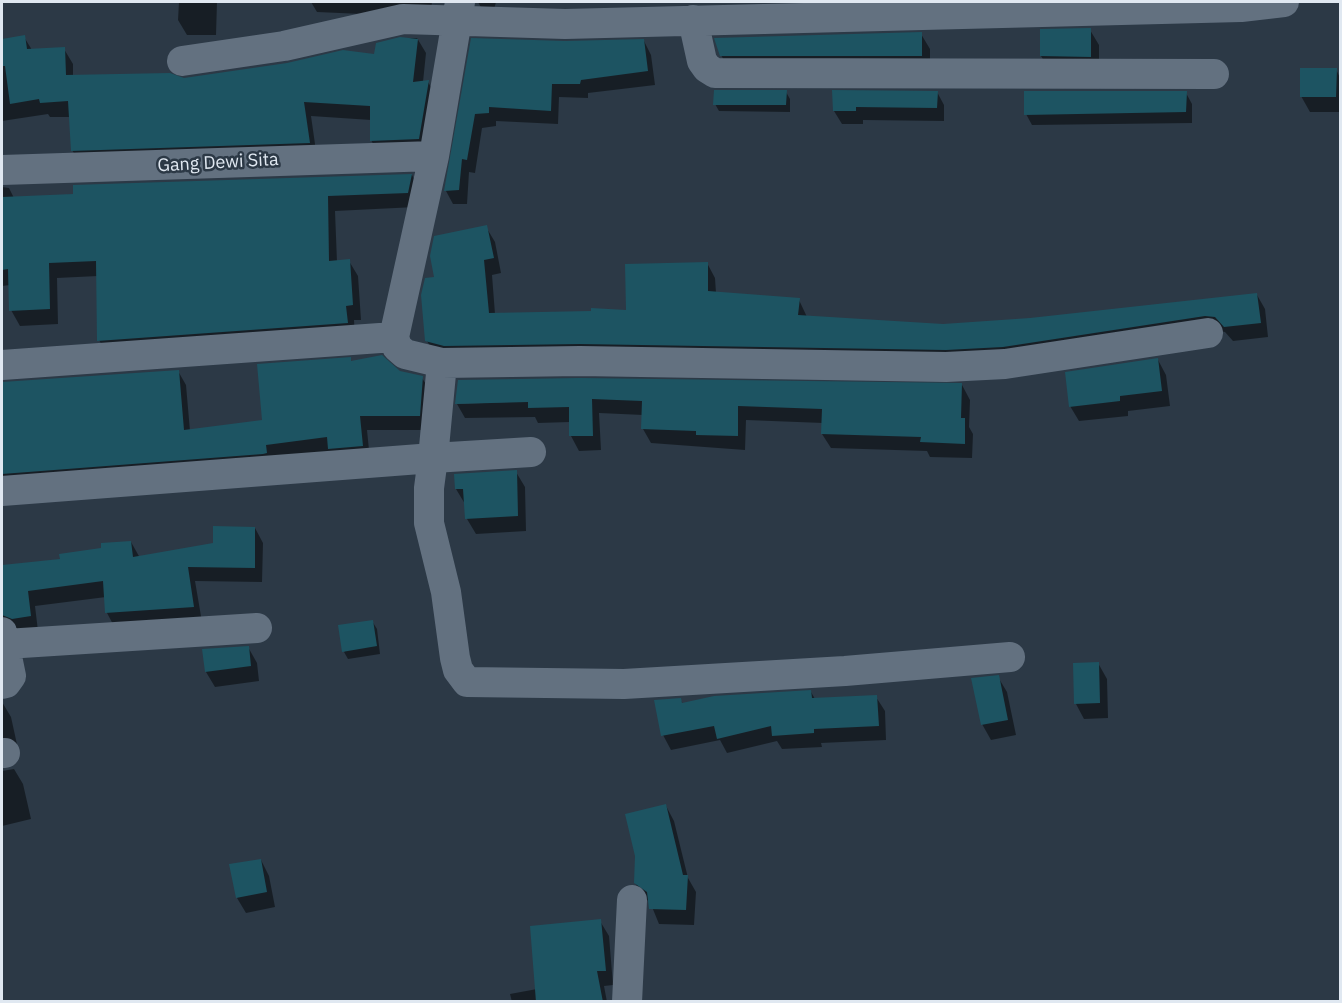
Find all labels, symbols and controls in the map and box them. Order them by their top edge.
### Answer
street label: Gang Dewi Sita [157,149,279,177]

